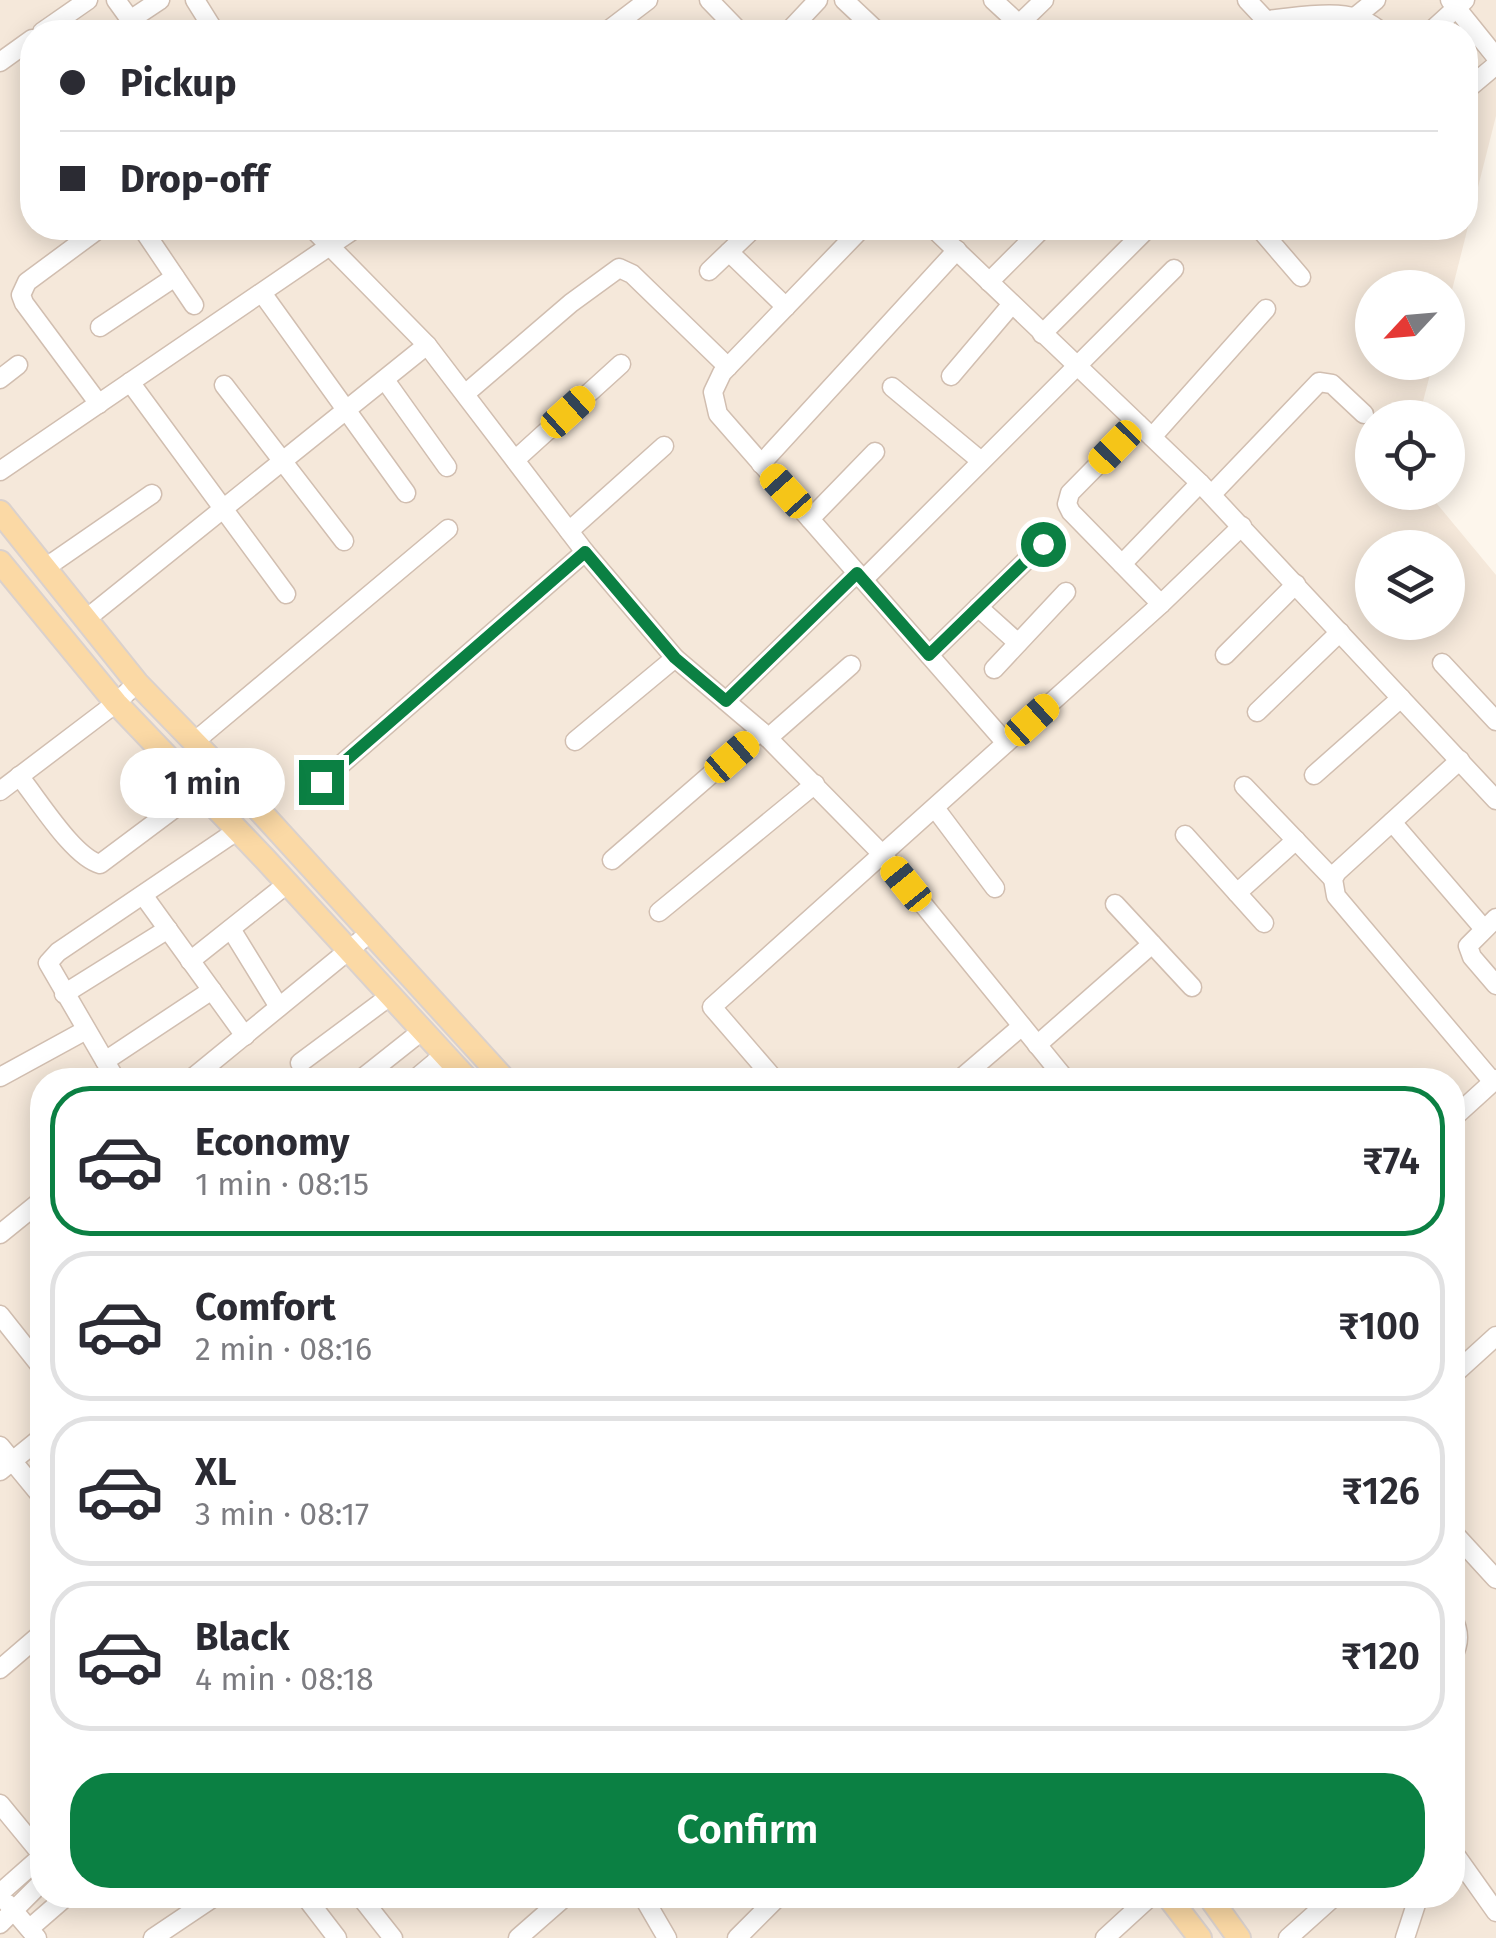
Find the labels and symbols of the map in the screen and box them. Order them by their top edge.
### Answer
north arrow [1355,270,1465,380]
car [536,381,600,443]
car [1083,415,1147,479]
car [755,459,817,523]
route start [1021,522,1066,567]
car [1000,689,1064,751]
car [700,726,764,788]
callout: 1 min [121,747,286,817]
route end [299,760,344,805]
car [875,851,937,917]

